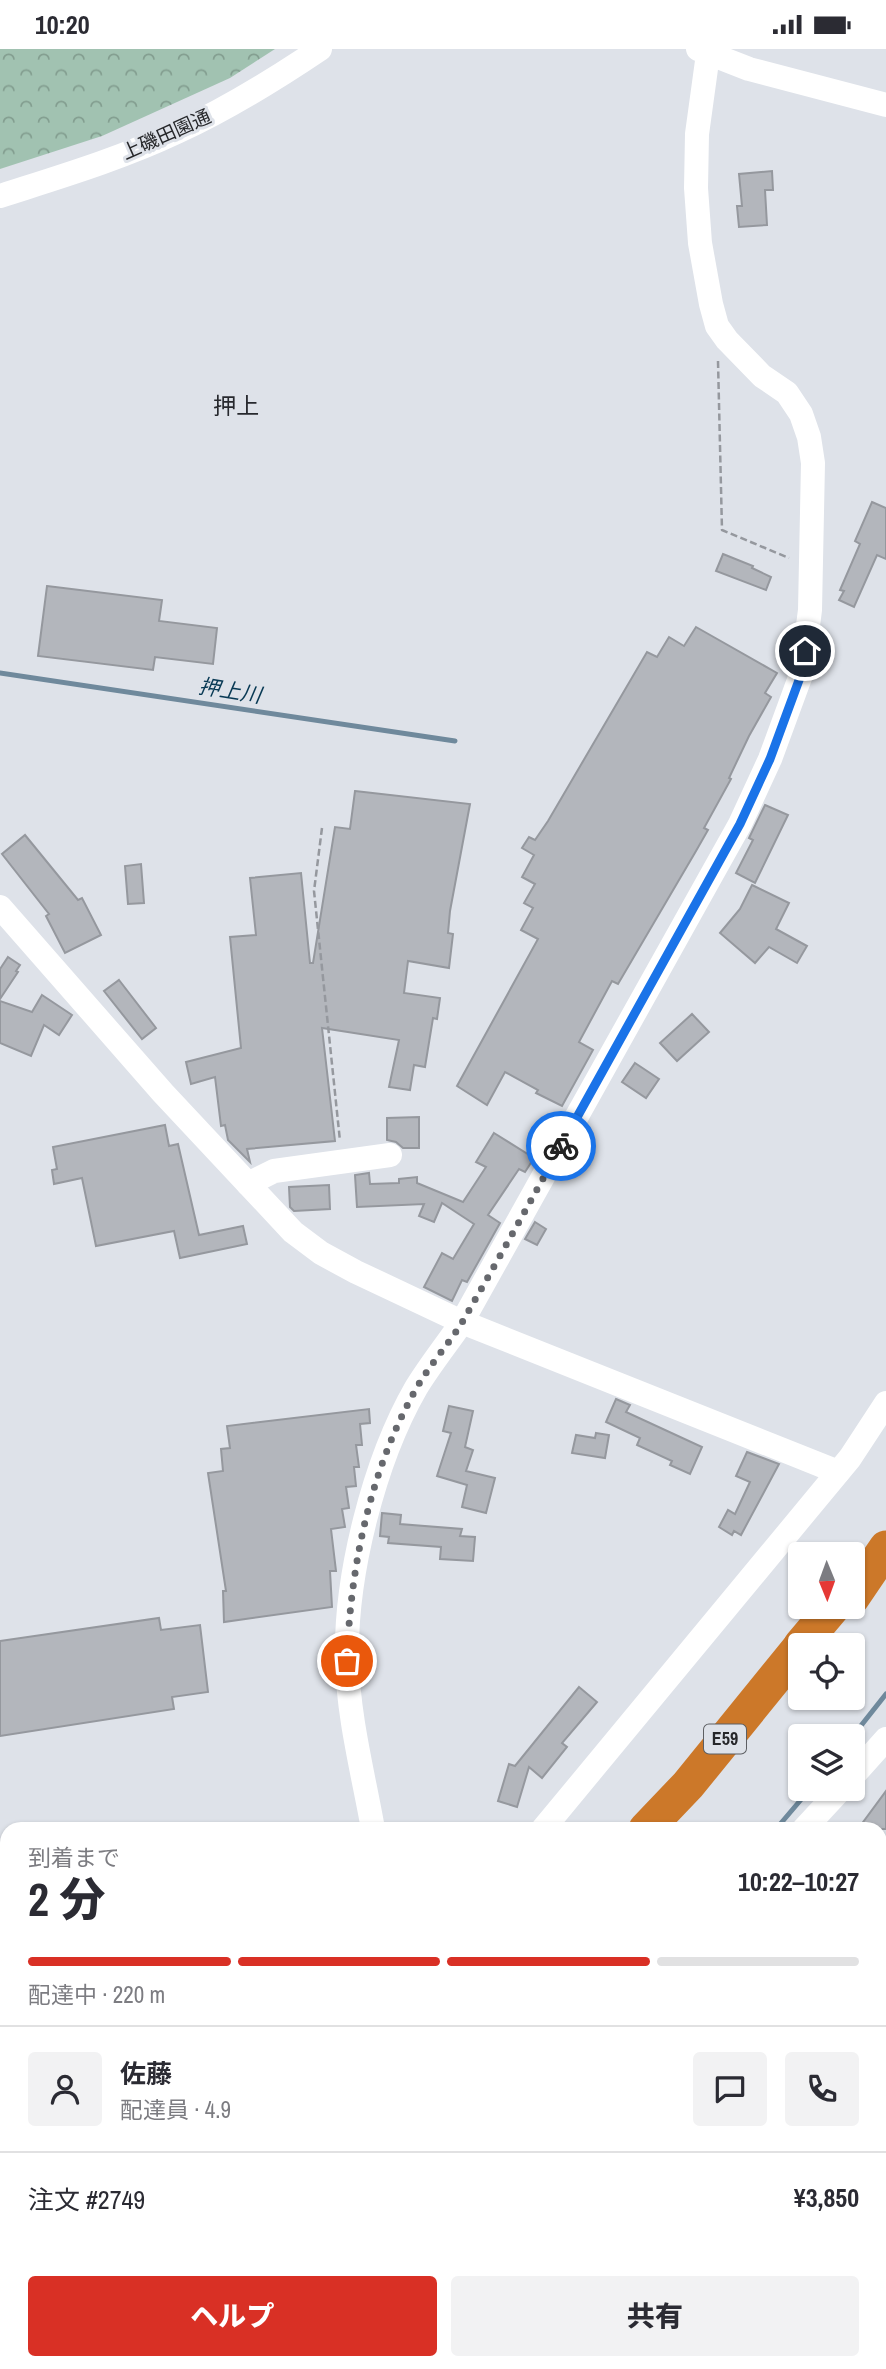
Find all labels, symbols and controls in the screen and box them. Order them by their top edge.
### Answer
text: 10:20 [35,7,90,42]
street label: 上磯田園通 [117,103,215,165]
district label: 押上 [213,390,259,421]
pin [775,621,835,681]
icon: home [786,632,824,670]
water label: 押上川 [197,671,265,710]
courier [526,1111,596,1181]
icon: bike [542,1127,580,1165]
north arrow [788,1542,864,1619]
map controls [788,1542,865,1801]
pin [317,1631,377,1691]
button: locate [788,1633,865,1710]
icon: bag [328,1642,366,1680]
road number: E59 [704,1724,746,1753]
button: layers [788,1724,865,1801]
text: 到着まで [28,1842,120,1873]
text: 10:22–10:27 [738,1864,859,1899]
text: 2 分 [28,1868,105,1930]
text: 配達中 · 220 m [28,1979,165,2010]
button: person [28,2052,102,2126]
button: chat [693,2052,767,2126]
button: phone [785,2052,859,2126]
text: 佐藤 [120,2056,172,2091]
text: 配達員 · 4.9 [120,2094,231,2125]
text: ¥3,850 [794,2180,859,2215]
text: 注文 #2749 [28,2182,145,2217]
button: ヘルプ [28,2276,437,2356]
button: 共有 [451,2276,859,2356]

